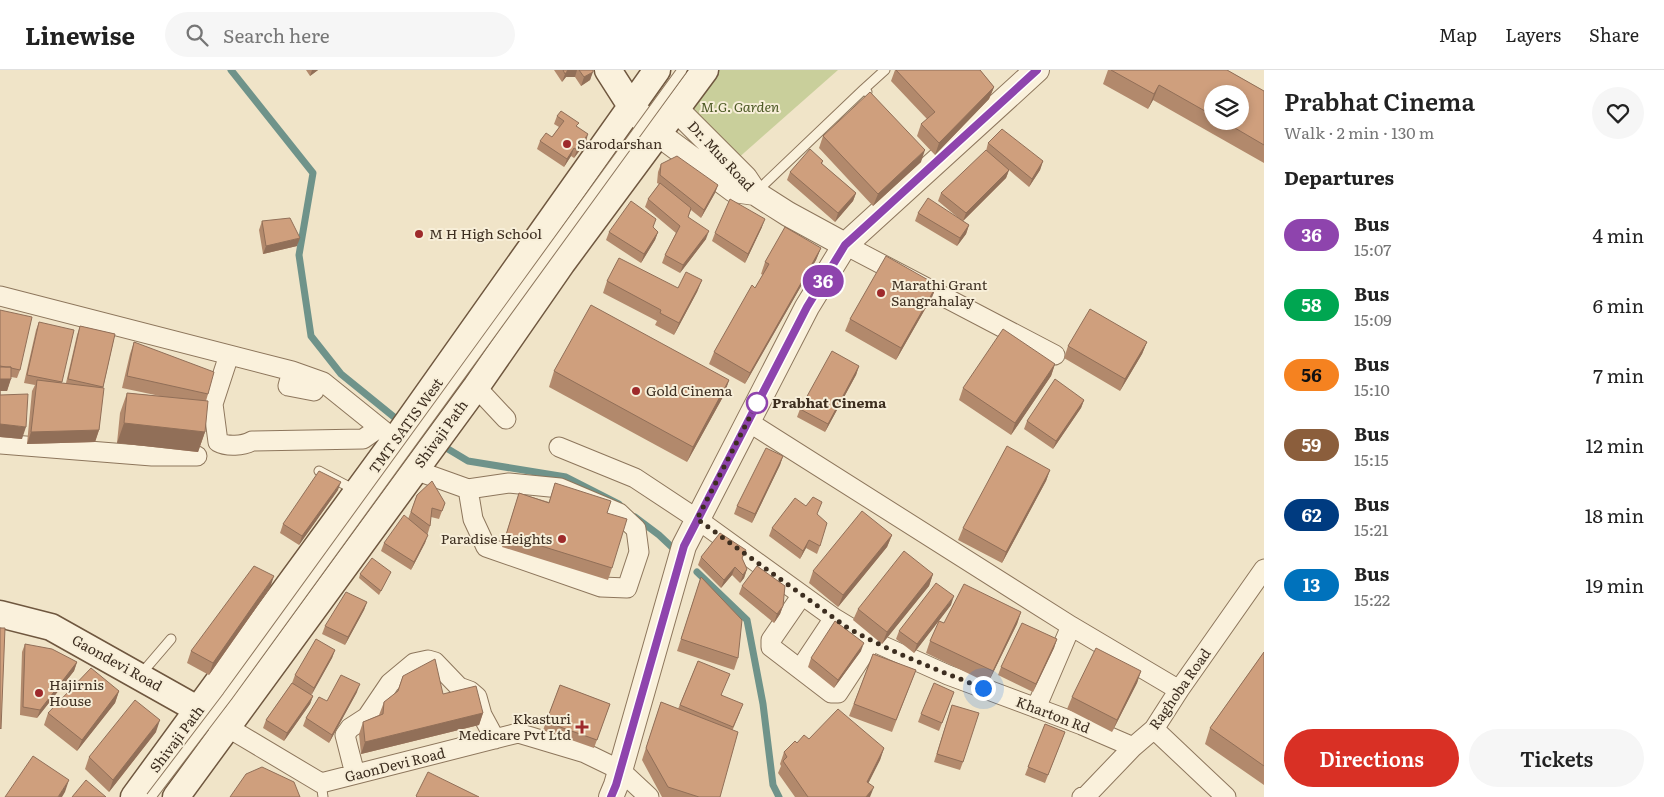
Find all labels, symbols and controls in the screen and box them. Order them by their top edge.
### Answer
search box [165,12,515,57]
text: Linewise [25,17,135,52]
icon: search [183,21,211,49]
text: Search here [223,21,330,49]
text: Map [1439,21,1477,48]
text: Layers [1505,21,1561,48]
text: Share [1589,21,1639,48]
text: Prabhat Cinema [1284,83,1475,118]
map controls [1204,85,1249,130]
button: layers [1204,85,1249,130]
button: heart [1592,87,1644,139]
park label: M.G. Garden [701,96,780,116]
street label: Dr. Mus Road [684,116,760,195]
text: Walk · 2 min · 130 m [1284,120,1434,144]
place label: Sarodarshan [577,133,662,153]
marker: Sarodarshan [561,138,573,150]
text: Departures [1284,163,1394,191]
text: Bus [1354,209,1389,237]
text: 36 [1301,221,1322,248]
text: 4 min [1592,221,1644,249]
place label: M H High School [429,223,542,243]
marker: M H High School [413,228,425,240]
text: 15:07 [1354,237,1391,261]
line badge: 36 [800,265,846,297]
text: 36 [813,267,833,294]
place label: Marathi Grant Sangrahalay [891,274,988,310]
text: Bus [1354,279,1389,307]
marker: Marathi Grant Sangrahalay [875,287,887,299]
text: 58 [1301,291,1322,318]
text: 6 min [1593,291,1644,319]
text: 15:09 [1354,307,1392,331]
text: Bus [1354,349,1389,377]
text: 56 [1301,361,1322,388]
text: 7 min [1593,361,1644,389]
street label: TMT SATIS West [364,373,447,477]
text: 15:10 [1354,377,1390,401]
place label: Gold Cinema [646,380,733,400]
marker: Gold Cinema [630,385,642,397]
marker: Prabhat Cinema [746,392,768,414]
place label: Prabhat Cinema [772,392,887,412]
street label: Shivaji Path [409,395,472,471]
text: Bus [1354,419,1389,447]
text: 59 [1302,431,1321,458]
text: 12 min [1585,431,1644,459]
text: 15:15 [1354,447,1389,471]
text: Bus [1354,489,1389,517]
text: 62 [1301,501,1322,528]
text: 18 min [1585,501,1644,529]
text: 15:21 [1354,517,1388,541]
place label: Paradise Heights [441,528,552,548]
marker: Paradise Heights [556,533,568,545]
text: Bus [1354,559,1389,587]
text: 13 [1303,571,1320,598]
text: 19 min [1585,571,1644,599]
text: 15:22 [1354,587,1390,611]
street label: Gaondevi Road [69,629,167,695]
street label: Raghoba Road [1144,643,1215,733]
place label: Hajirnis House [49,674,104,710]
your location [971,676,996,701]
marker: Hajirnis House [33,687,45,699]
street label: Kharton Rd [1013,691,1094,738]
street label: Shivaji Path [144,701,208,776]
place label: Kkasturi Medicare Pvt Ltd [458,708,571,744]
marker: Kkasturi Medicare Pvt Ltd [575,720,589,734]
button: Directions [1284,729,1459,787]
button: Tickets [1469,729,1644,787]
street label: GaonDevi Road [342,742,447,786]

